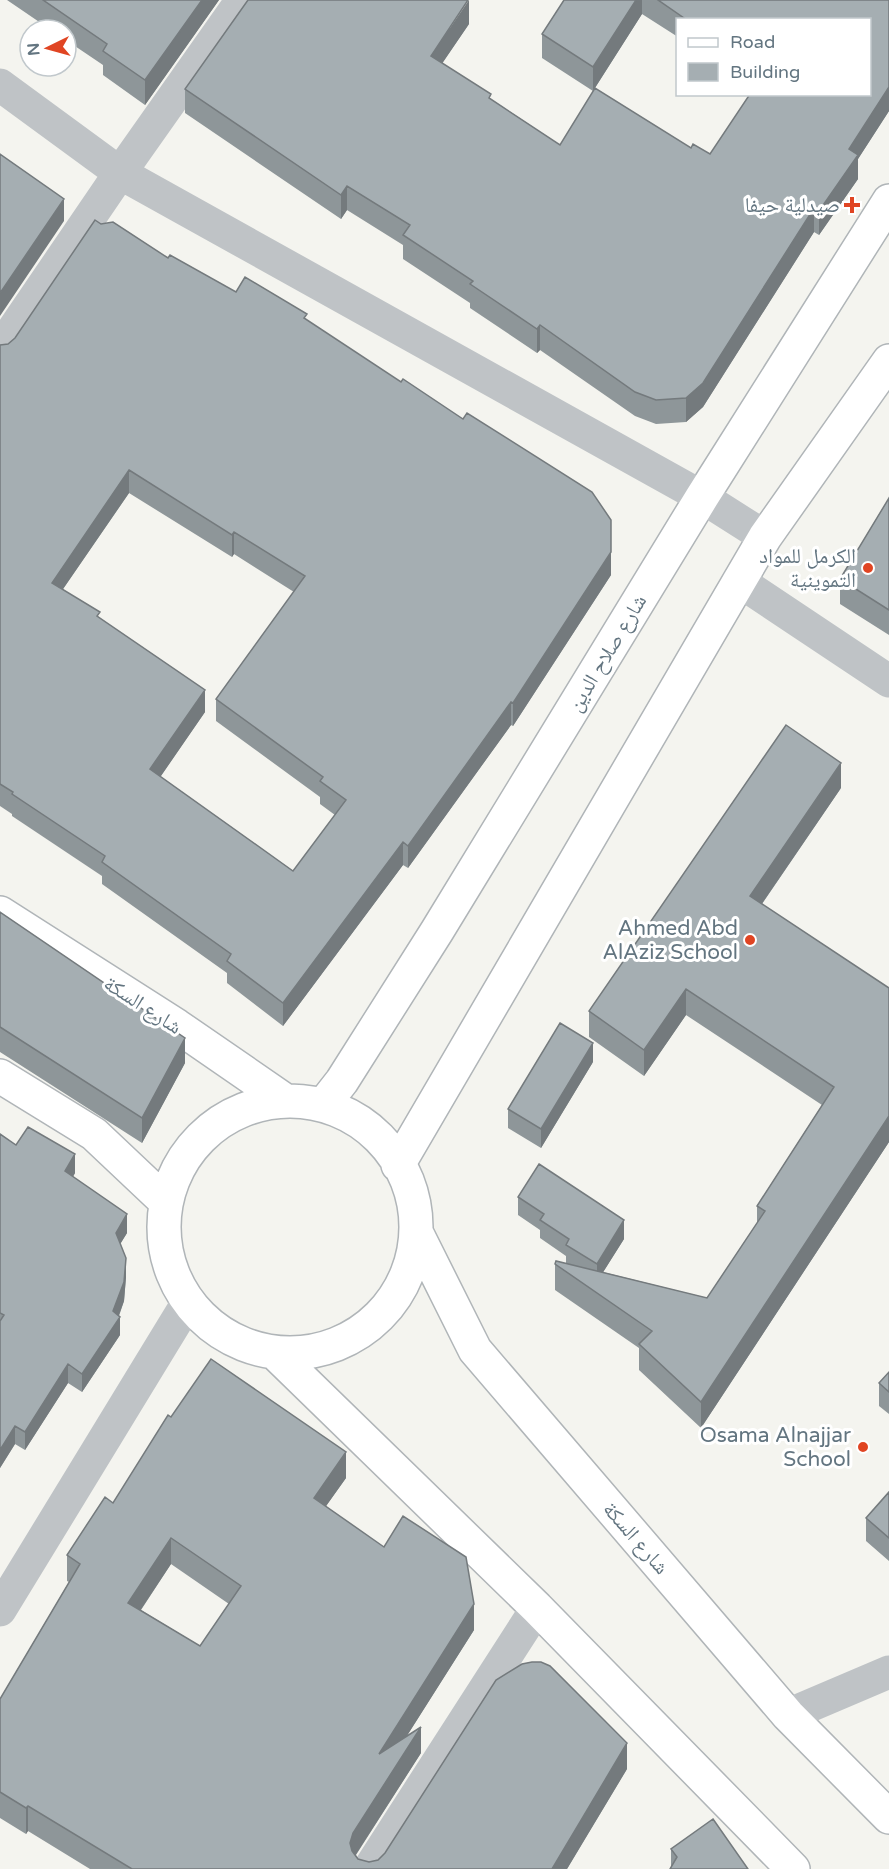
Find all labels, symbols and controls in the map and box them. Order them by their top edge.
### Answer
north arrow [18,18,78,78]
legend [676,18,871,96]
text: Road [730,31,775,53]
text: N [24,42,45,56]
text: Building [730,61,800,83]
place label: صيدلية حيفا [745,193,840,218]
marker: صيدلية حيفا [845,198,859,212]
place label: الكرمل للمواد التموينية [759,544,856,593]
marker: الكرمل للمواد التموينية [861,561,875,575]
street label: شارع صلاح الدين [563,590,652,716]
place label: Ahmed Abd AlAziz School [602,916,738,965]
marker: Ahmed Abd AlAziz School [743,933,757,947]
street label: شارع السكة [99,971,186,1040]
place label: Osama Alnajjar School [700,1423,851,1472]
marker: Osama Alnajjar School [856,1440,870,1454]
street label: شارع السكة [597,1497,674,1580]

